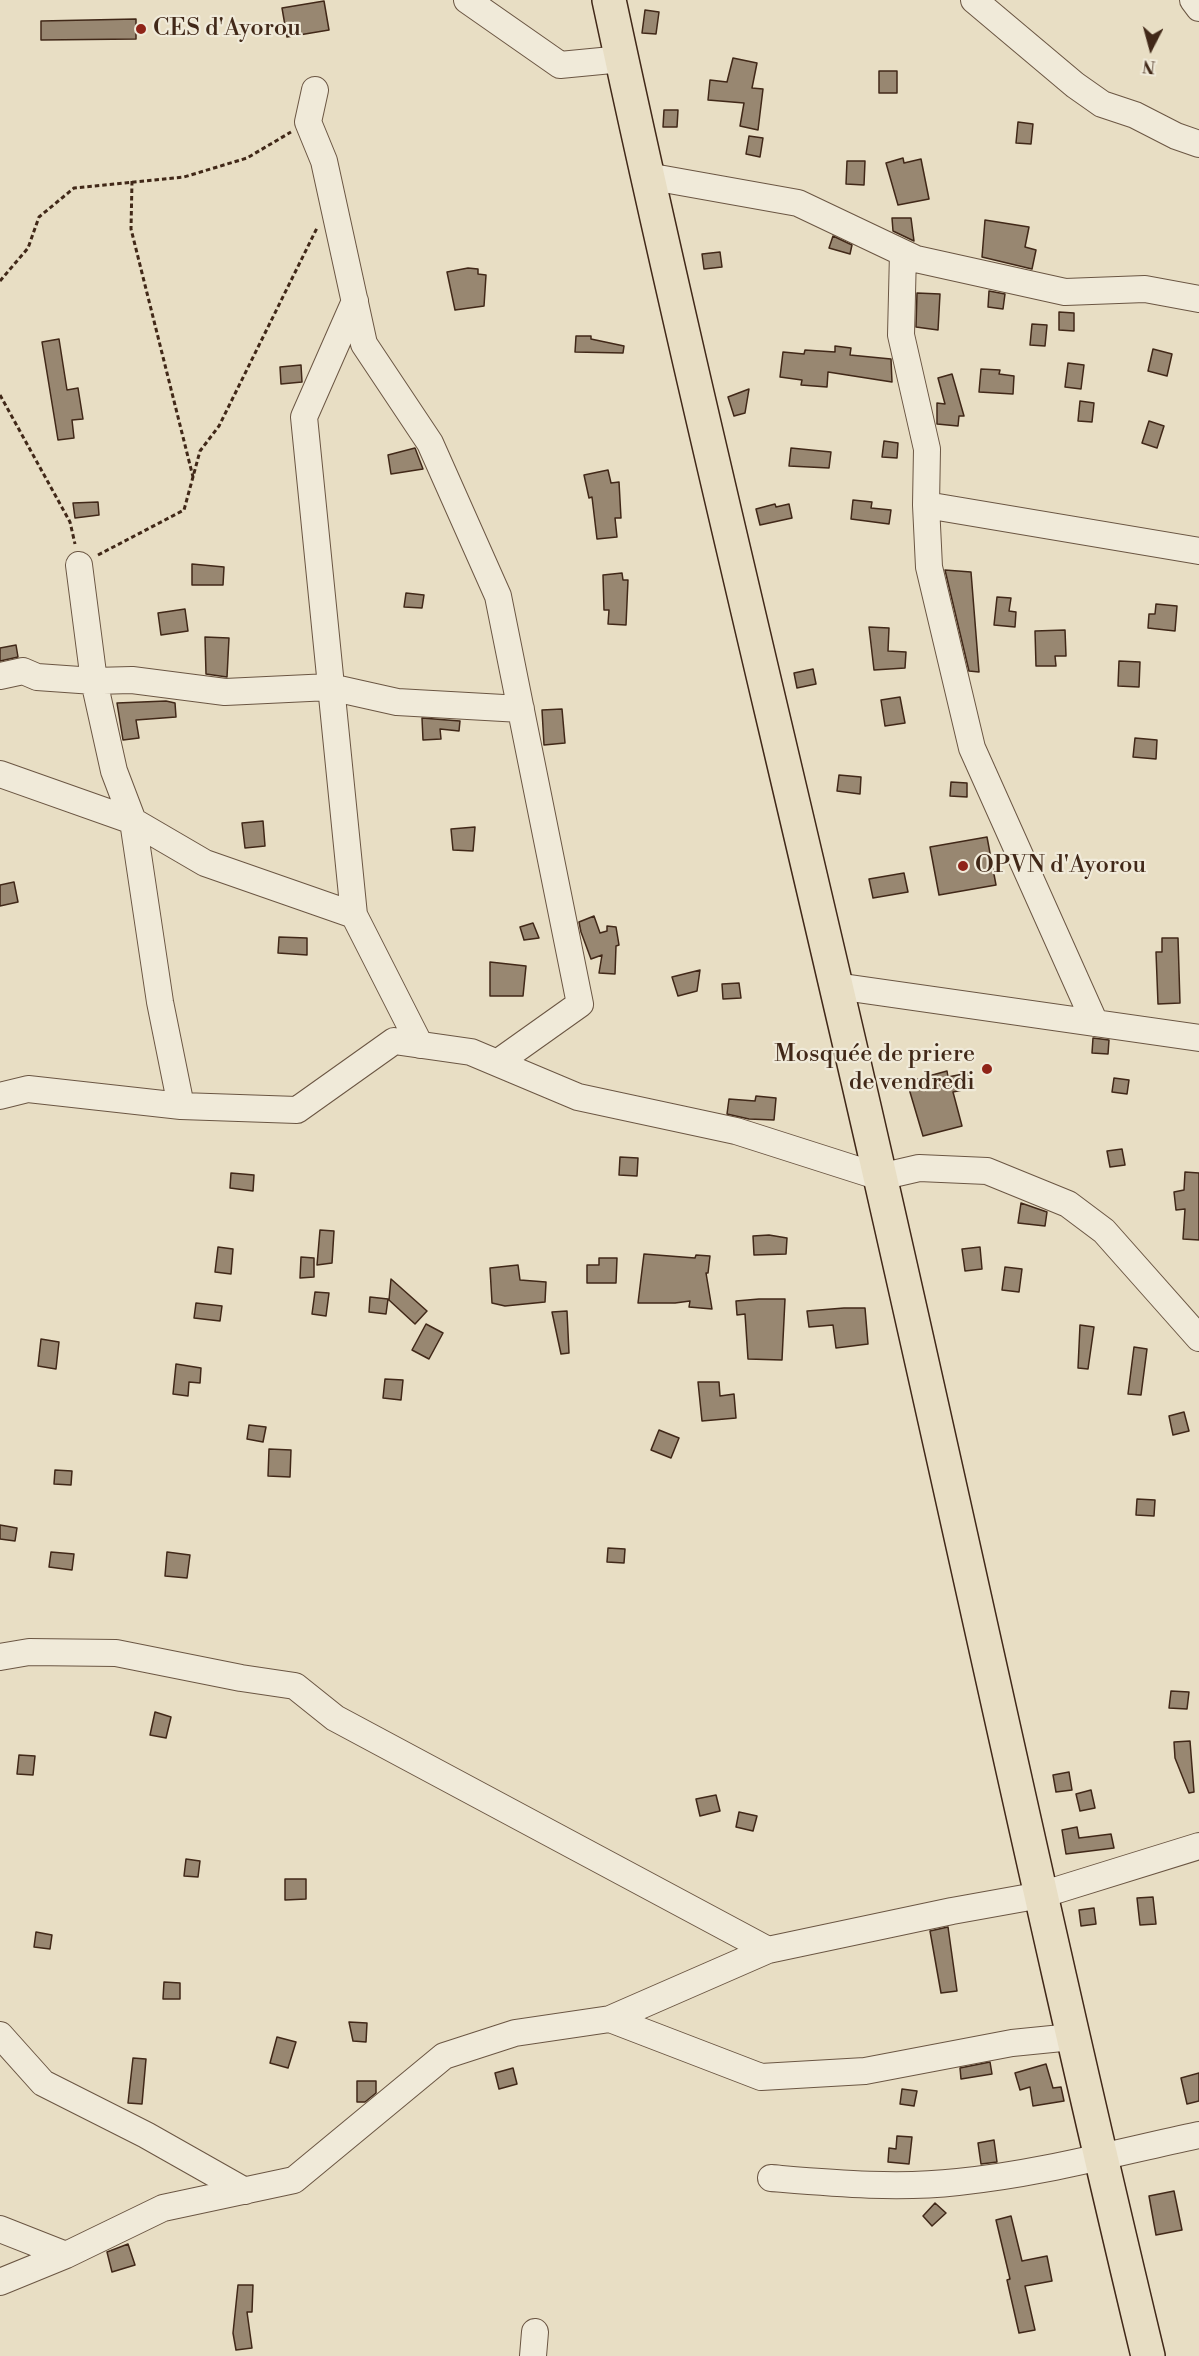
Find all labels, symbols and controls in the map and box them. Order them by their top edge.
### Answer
place label: CES d'Ayorou [153,15,301,43]
north arrow [1121,18,1181,78]
marker: CES d'Ayorou [134,22,148,36]
text: N [1142,55,1156,77]
place label: OPVN d'Ayorou [975,852,1146,880]
marker: OPVN d'Ayorou [956,859,970,873]
place label: Mosquée de priere de vendredi [774,1041,975,1097]
marker: Mosquée de priere de vendredi [980,1062,994,1076]

